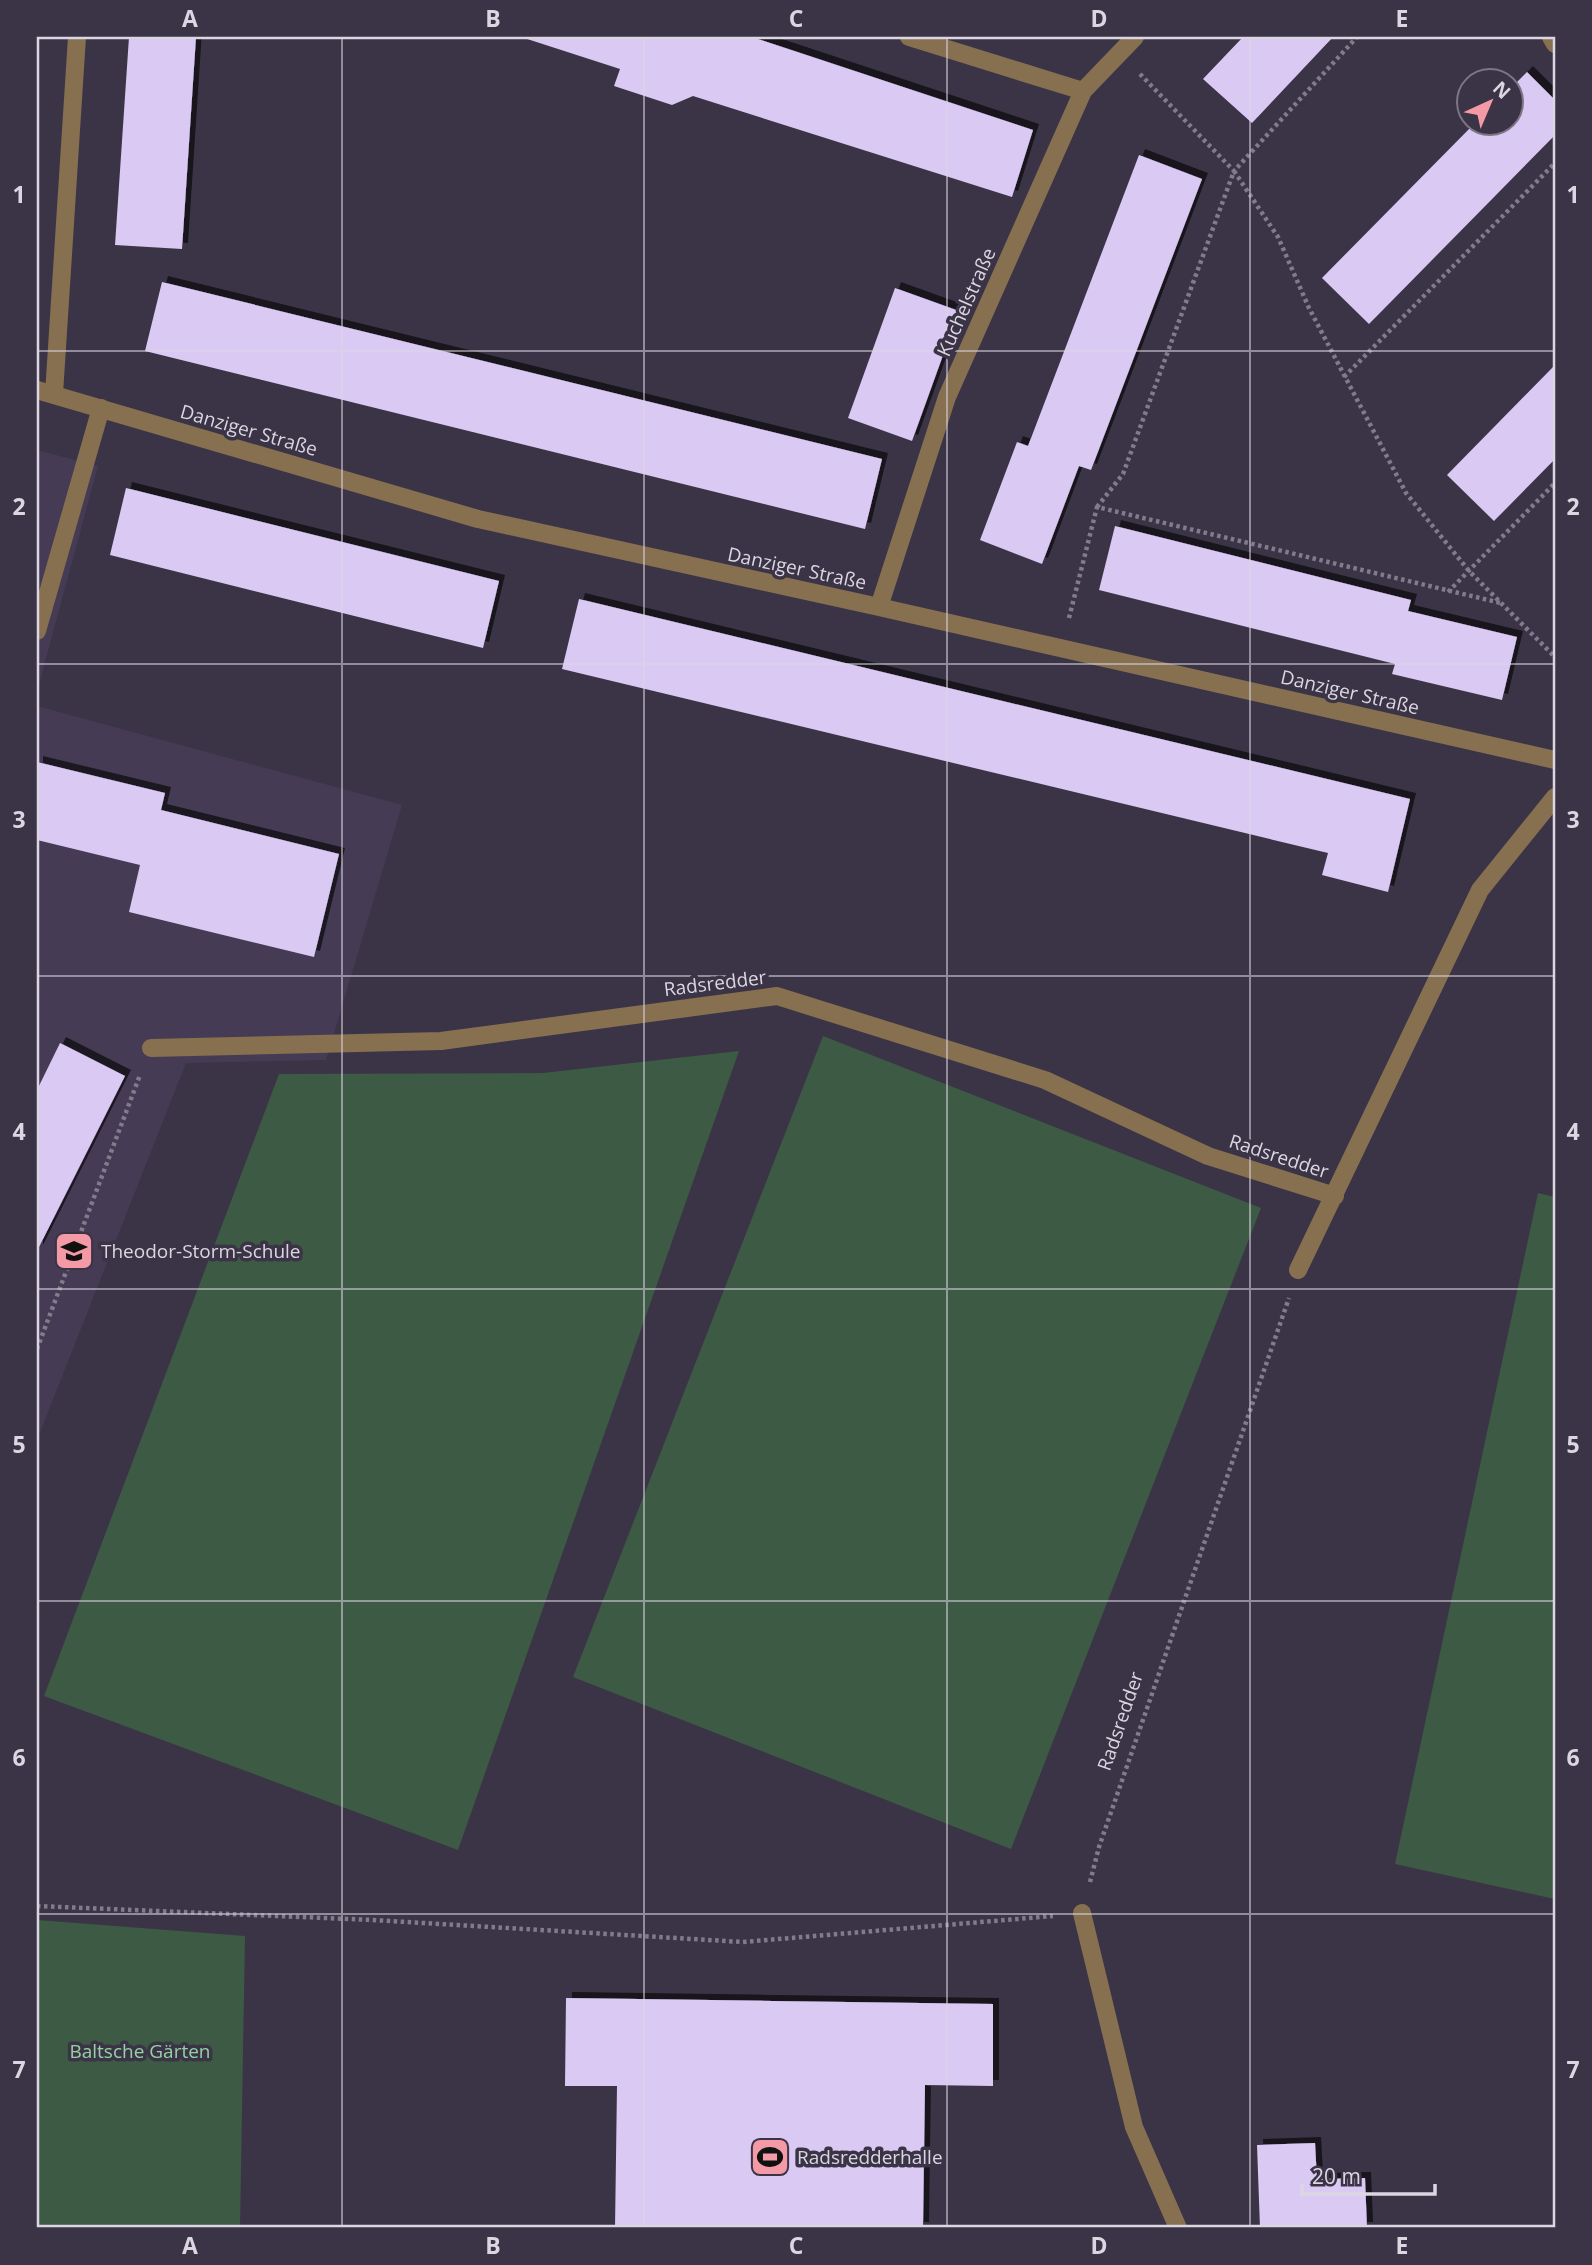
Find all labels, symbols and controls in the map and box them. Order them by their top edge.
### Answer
text: A [182,2,198,34]
text: B [485,2,501,34]
text: C [789,2,803,34]
text: D [1090,2,1108,34]
text: E [1396,2,1408,34]
north arrow [1456,66,1526,136]
text: N [1487,75,1516,104]
text: 1 [12,178,26,210]
text: 1 [1566,178,1580,210]
street label: Kuchelstraße [931,244,1001,360]
street label: Danziger Straße [177,398,321,462]
text: 2 [12,490,26,522]
text: 2 [1566,490,1580,522]
street label: Danziger Straße [725,541,869,595]
street label: Danziger Straße [1278,663,1422,721]
text: 3 [12,803,26,835]
text: 3 [1566,803,1580,835]
street label: Radsredder [662,964,768,1002]
text: 4 [12,1115,26,1147]
text: 4 [1566,1115,1580,1147]
street label: Radsredder [1226,1128,1332,1184]
school or university icon: Theodor-Storm-Schule [53,1230,95,1272]
place label: Theodor-Storm-Schule [101,1238,301,1264]
text: 5 [12,1428,26,1460]
text: 5 [1566,1428,1580,1460]
street label: Radsredder [1091,1668,1149,1774]
text: 6 [12,1741,26,1773]
text: 6 [1566,1741,1580,1773]
park label: Baltsche Gärten [69,2038,211,2064]
text: 7 [12,2053,26,2085]
text: 7 [1566,2053,1580,2085]
sports icon: Radsredderhalle [749,2136,791,2178]
place label: Radsredderhalle [797,2144,943,2170]
scale bar [1302,2153,1434,2197]
text: 20 m [1312,2162,1361,2190]
text: A [182,2229,198,2261]
text: B [485,2229,501,2261]
text: C [789,2229,803,2261]
text: D [1090,2229,1108,2261]
text: E [1396,2229,1408,2261]

